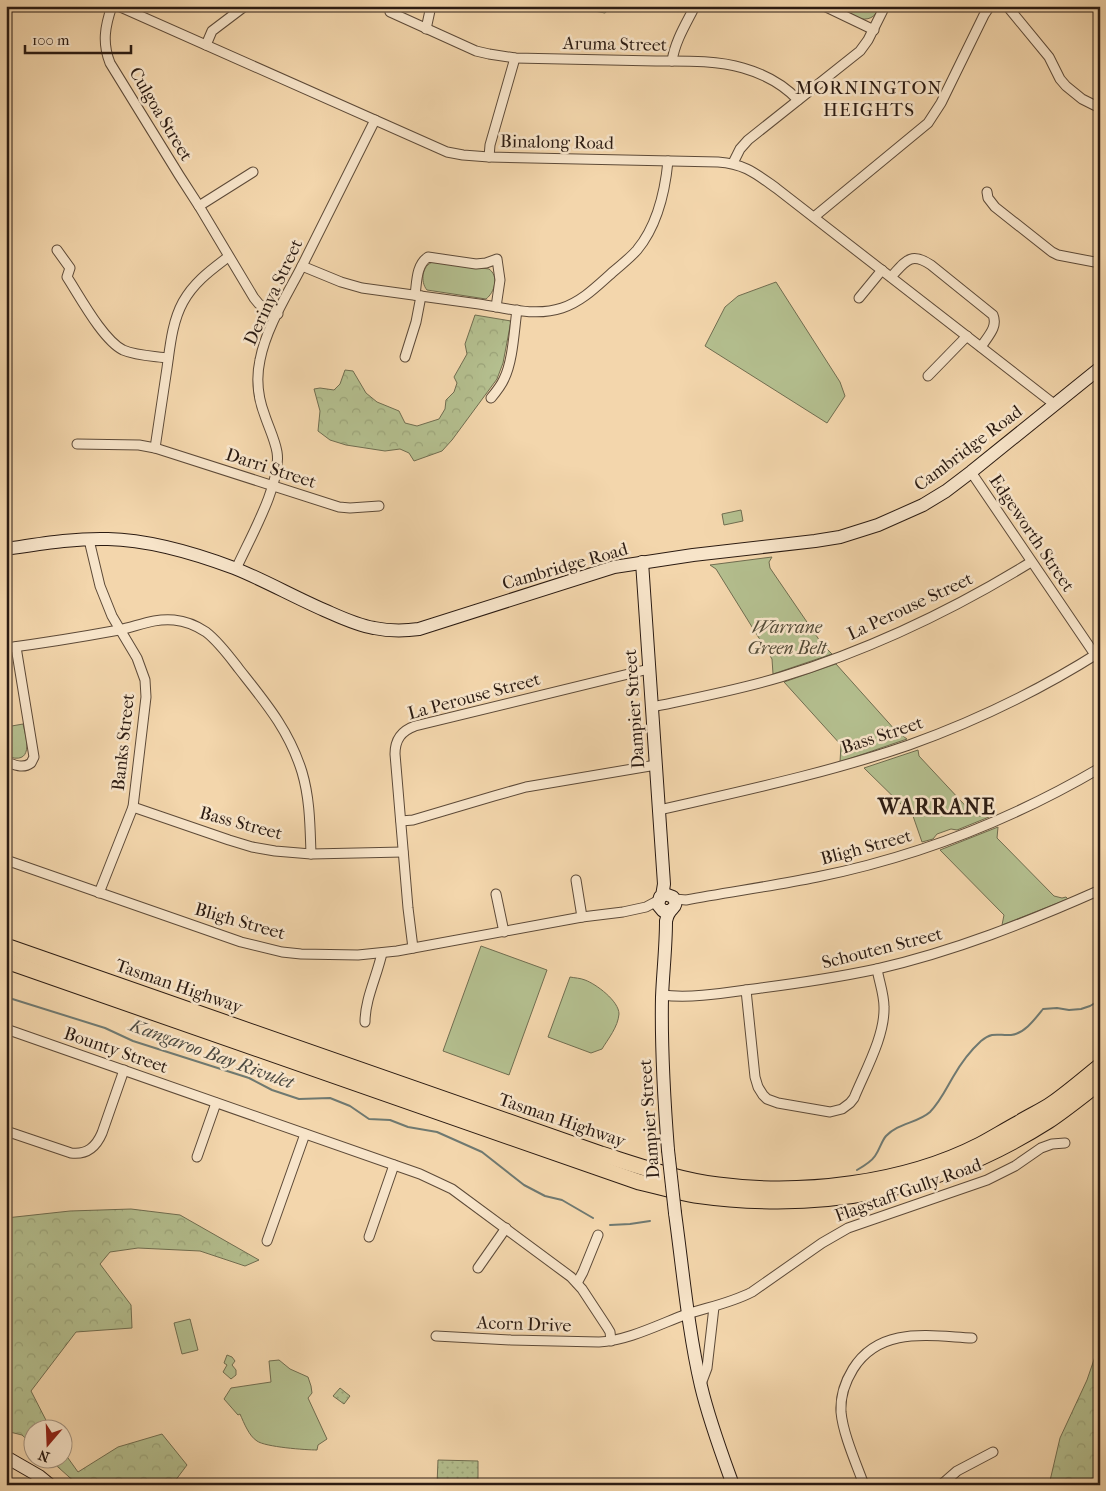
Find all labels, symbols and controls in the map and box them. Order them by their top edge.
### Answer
scale bar [25,22,131,54]
text: 100 m [32,31,70,49]
street label: Aruma Street [562,33,668,56]
street label: Culgoa Street [124,64,197,165]
district label: MORNINGTON HEIGHTS [795,77,943,121]
street label: Binalong Road [500,131,614,154]
street label: Derinya Street [240,235,307,349]
street label: Cambridge Road [910,401,1027,496]
street label: Darri Street [223,444,319,493]
street label: Edgeworth Street [985,471,1079,596]
street label: Cambridge Road [500,538,631,594]
street label: La Perouse Street [844,568,977,645]
park label: Warrane Green Belt [747,617,828,659]
street label: Dampier Street [620,648,649,769]
street label: La Perouse Street [406,669,543,724]
street label: Banks Street [108,692,139,792]
street label: Bass Street [839,712,926,759]
district label: WARRANE [877,794,996,820]
street label: Bass Street [197,802,285,845]
street label: Bligh Street [818,825,914,870]
street label: Bligh Street [192,899,288,945]
street label: Schouten Street [820,923,945,974]
street label: Tasman Highway [113,955,246,1018]
water label: Kangaroo Bay Rivulet [125,1013,298,1094]
street label: Bounty Street [61,1023,171,1078]
street label: Dampier Street [635,1058,664,1179]
street label: Tasman Highway [496,1089,629,1152]
street label: Flagstaff Gully Road [832,1154,985,1227]
street label: Acorn Drive [475,1312,572,1337]
north arrow [22,1418,72,1468]
text: N [36,1446,52,1466]

